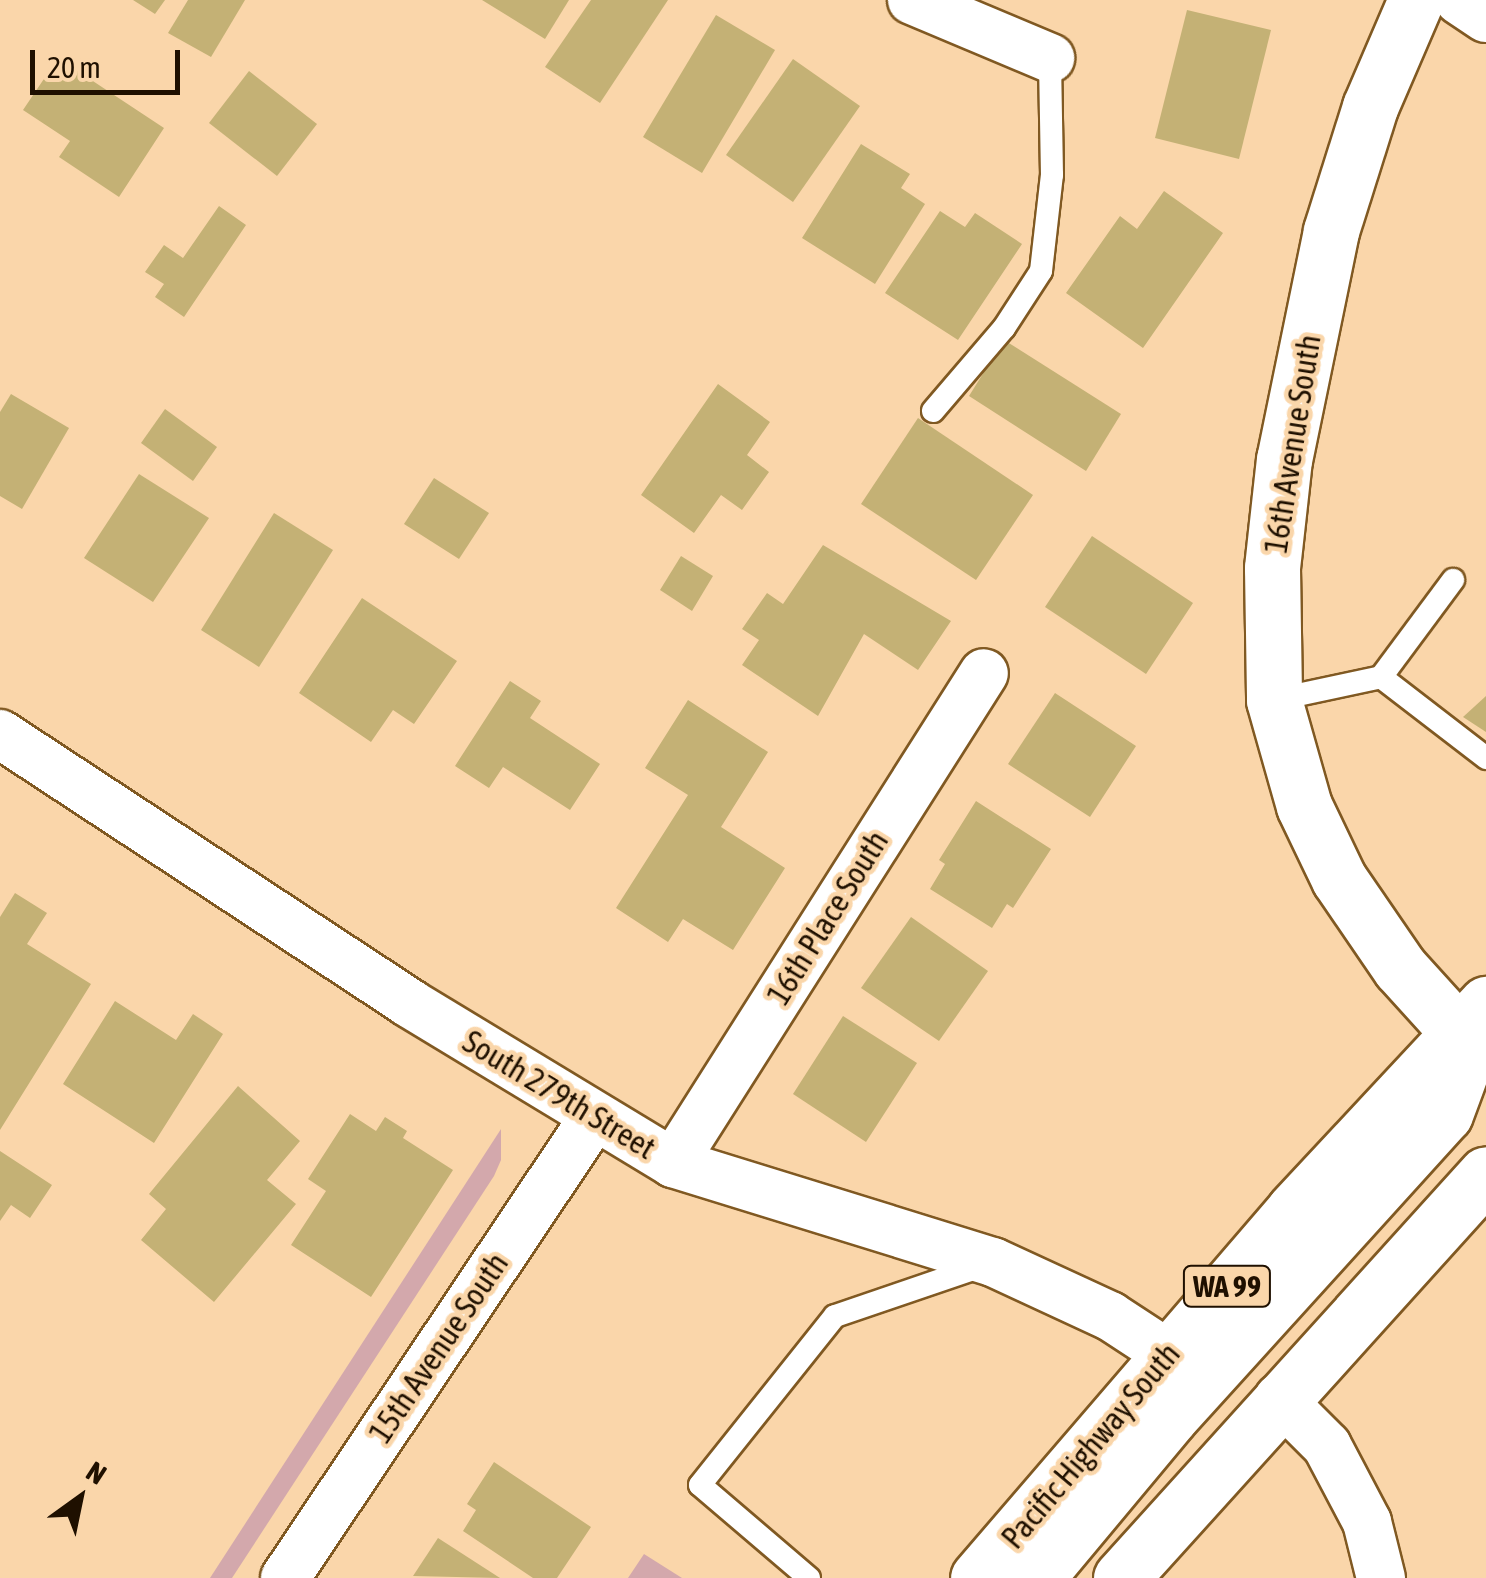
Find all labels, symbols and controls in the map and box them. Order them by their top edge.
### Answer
scale bar [35,30,185,92]
text: 20 m [47,50,101,84]
street label: 16th Avenue South [1257,332,1329,556]
street label: 16th Place South [759,824,897,1012]
street label: South 279th Street [456,1023,662,1167]
street label: 15th Avenue South [361,1246,517,1450]
road number: WA 99 [1182,1261,1272,1311]
street label: Pacific Highway South [994,1335,1188,1557]
north arrow [30,1448,130,1548]
text: N [81,1455,112,1491]

